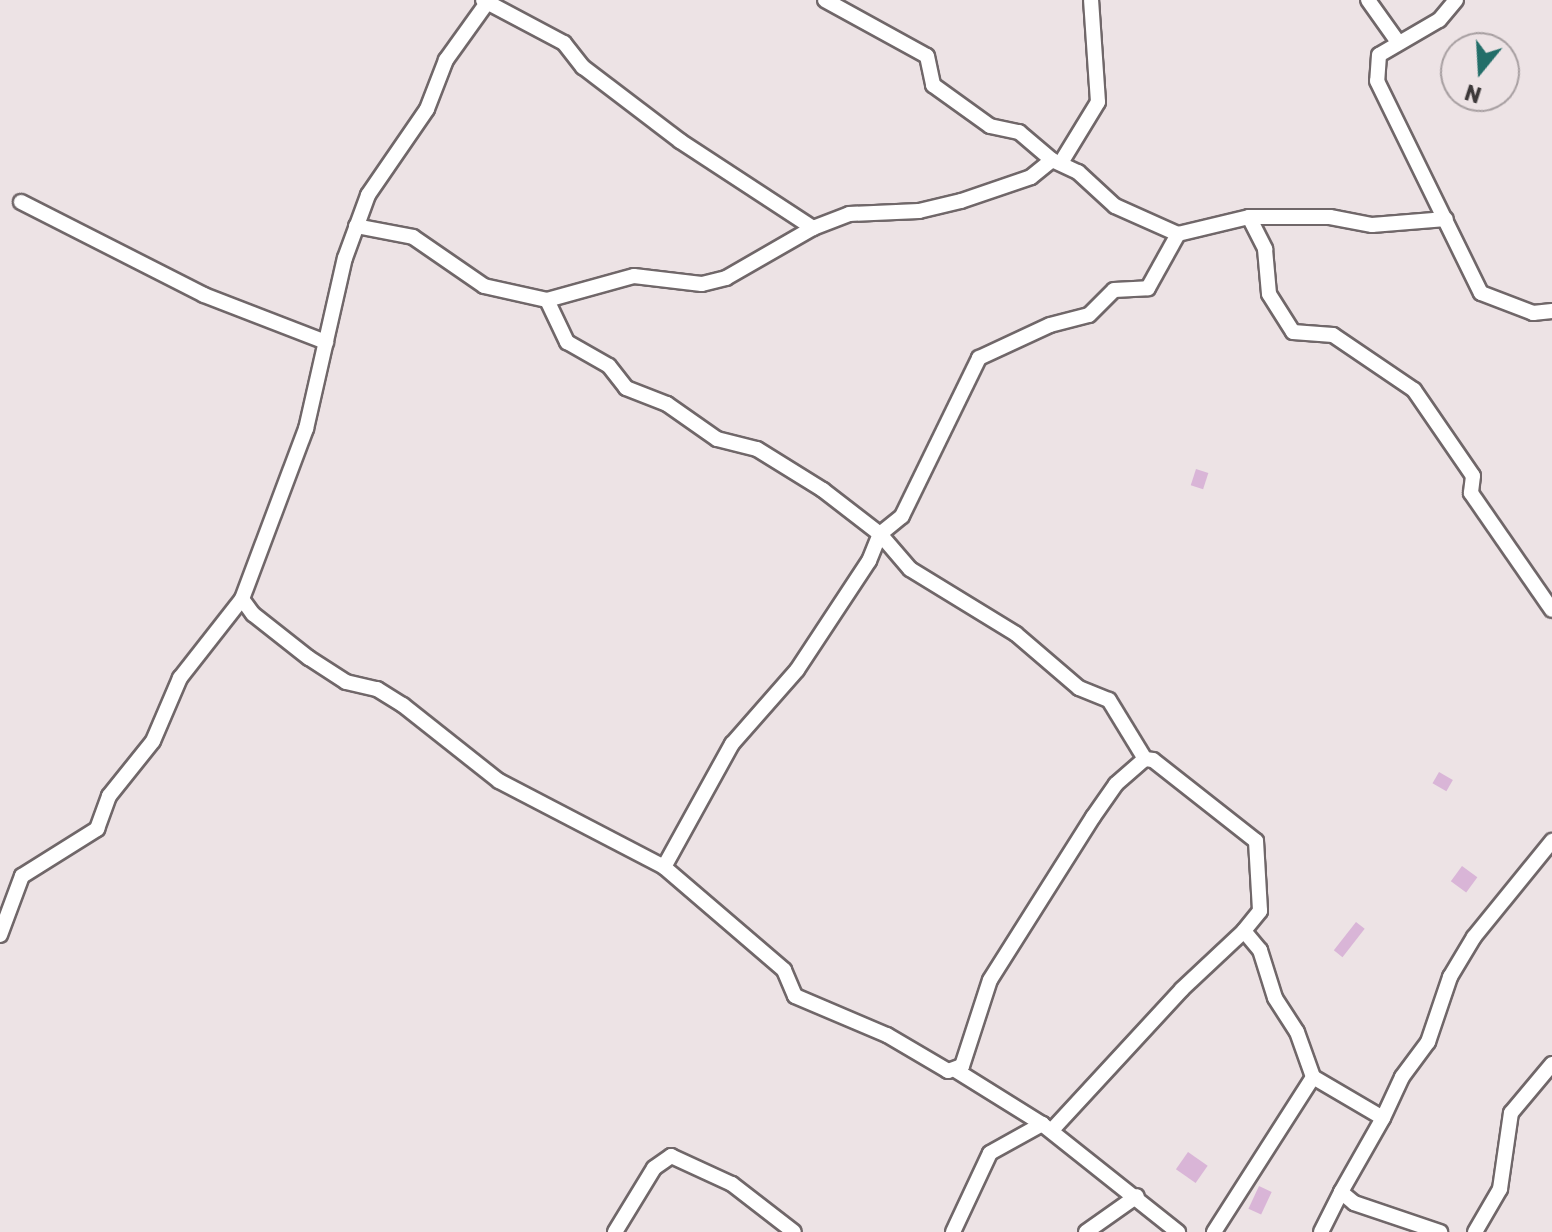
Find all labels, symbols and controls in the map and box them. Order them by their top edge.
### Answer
north arrow [1440,32,1520,112]
text: N [1461,78,1485,109]

